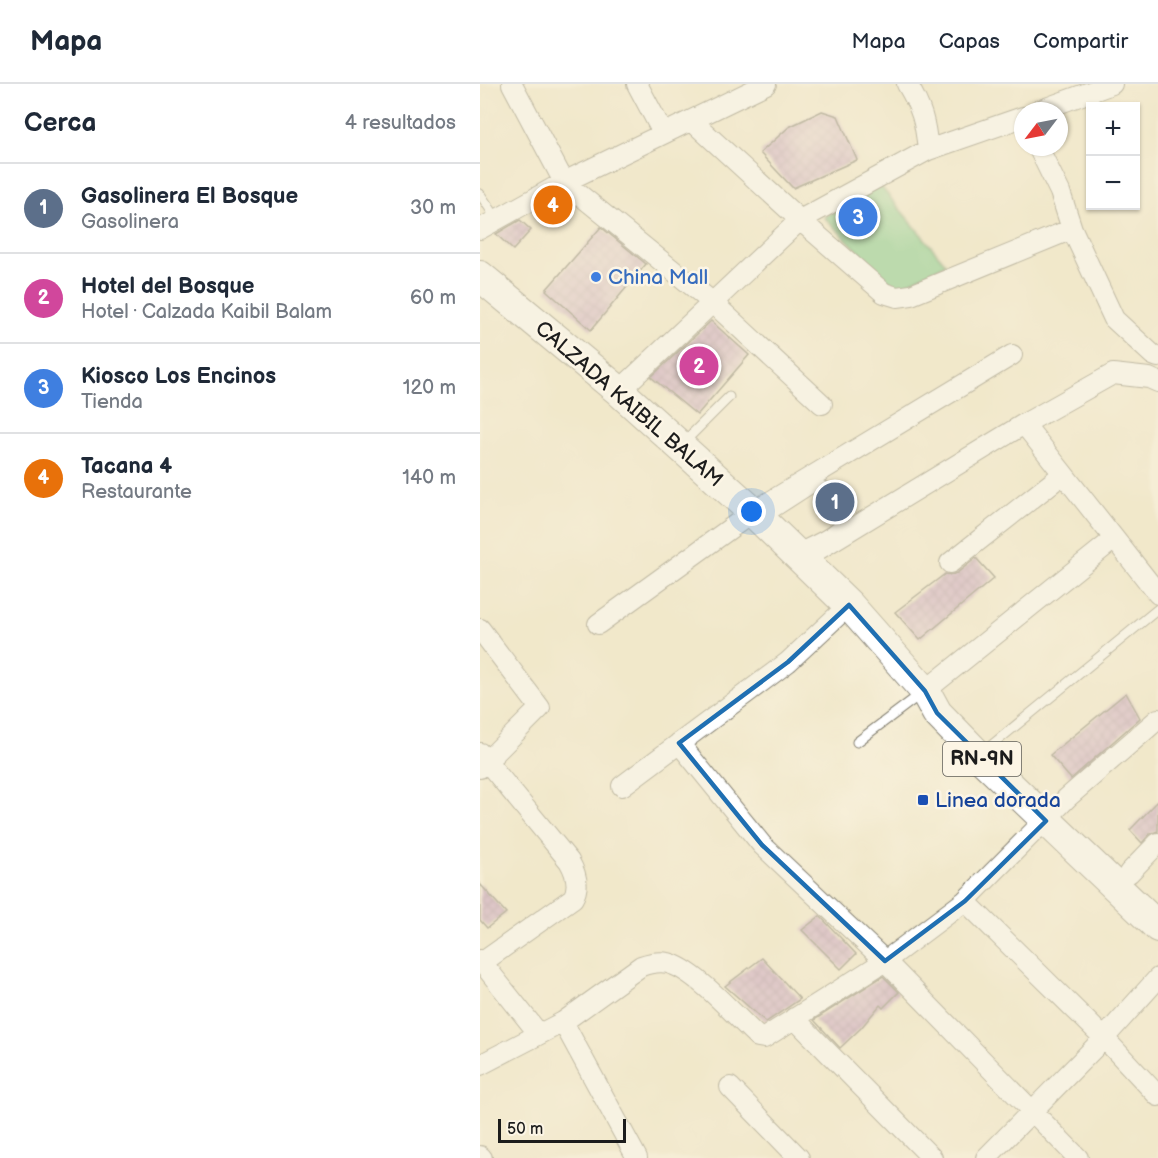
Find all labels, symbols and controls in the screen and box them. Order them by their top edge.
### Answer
text: Mapa [30,25,102,58]
text: Mapa [852,29,906,54]
text: Capas [939,29,1000,54]
text: Compartir [1033,29,1128,54]
north arrow [1014,102,1068,156]
map controls [1086,102,1140,210]
button: + [1086,102,1140,156]
text: Cerca [24,108,96,139]
text: 4 resultados [345,111,456,135]
button: − [1086,156,1140,210]
pin: 4 [534,182,572,228]
text: Gasolinera El Bosque [81,183,298,210]
pin: 3 [838,194,878,240]
text: 1 [39,196,48,220]
text: 30 m [410,196,456,220]
text: Gasolinera [81,210,179,234]
place label: China Mall [608,265,708,290]
marker: China Mall [589,270,603,284]
text: Hotel del Bosque [81,273,254,300]
text: 2 [38,286,49,310]
text: 60 m [410,286,456,310]
text: Hotel · Calzada Kaibil Balam [81,300,332,324]
street label: CALZADA KAIBIL BALAM [530,316,728,492]
pin: 2 [680,344,718,388]
text: Kiosco Los Encinos [81,363,276,390]
text: 3 [38,376,49,400]
text: 120 m [403,376,456,400]
text: Tienda [81,390,143,414]
text: Tacana 4 [81,453,172,480]
text: 4 [38,466,49,490]
text: 140 m [402,466,456,490]
text: Restaurante [81,480,192,504]
pin: 1 [816,480,854,524]
your location [737,497,766,526]
road number: RN-9N [943,742,1021,776]
place label: Linea dorada [935,788,1061,813]
marker: Linea dorada [916,793,930,807]
scale bar [498,1116,626,1144]
text: 50 m [507,1120,543,1139]

